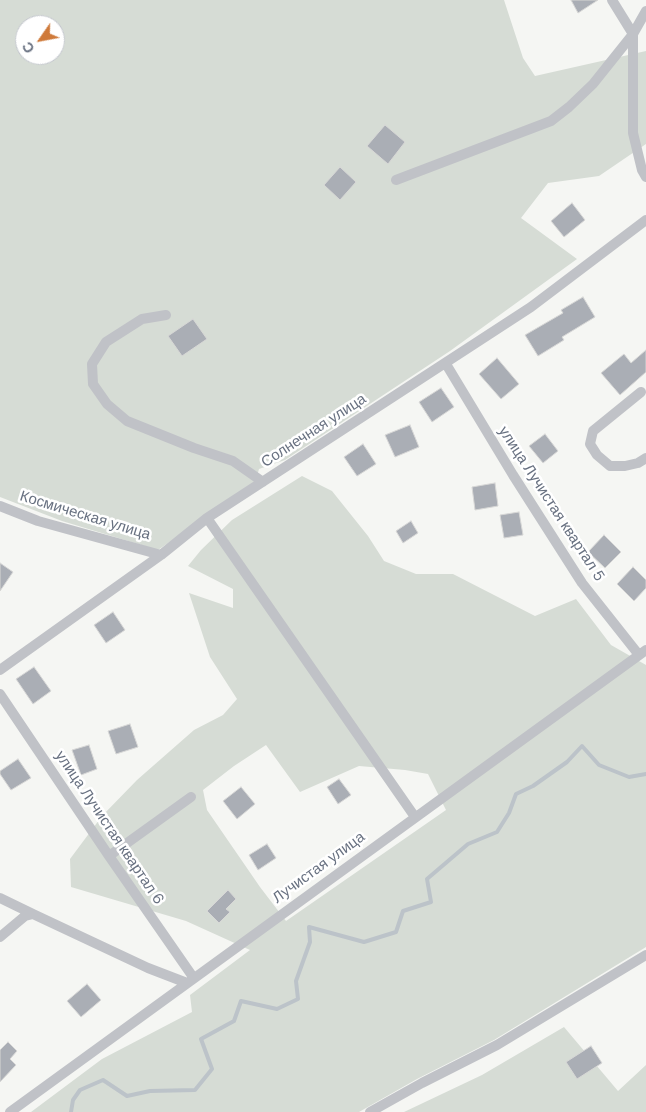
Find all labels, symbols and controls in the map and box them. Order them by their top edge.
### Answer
north arrow [15,15,65,65]
text: С [18,38,39,57]
street label: Солнечная улица [258,390,370,472]
street label: улица Лучистая квартал 5 [494,423,608,585]
street label: Космическая улица [18,488,152,544]
street label: улица Лучистая квартал 6 [51,748,167,908]
street label: Лучистая улица [269,829,369,907]

